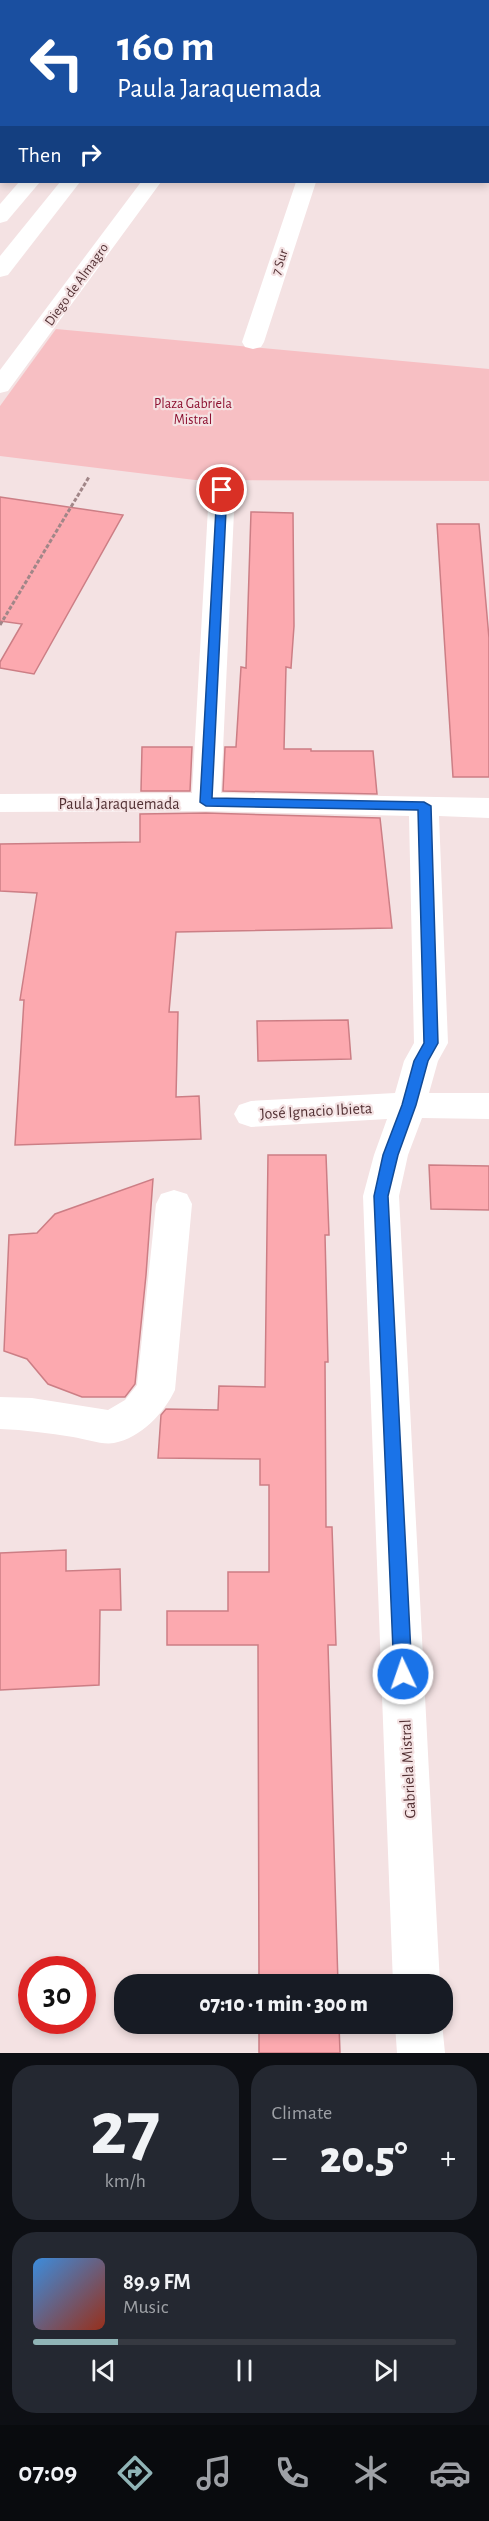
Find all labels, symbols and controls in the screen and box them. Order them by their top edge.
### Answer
icon: left [18,24,96,102]
text: 160 m [117,26,215,68]
text: Paula Jaraquemada [117,75,322,102]
icon: right [74,138,107,171]
text: Then [18,144,62,166]
street label: Diego de Almagro [42,241,111,328]
street label: 7 Sur [269,247,291,277]
park label: Plaza Gabriela Mistral [154,397,232,427]
pin [196,464,247,515]
icon: arrive [205,473,238,506]
street label: Paula Jaraquemada [58,796,180,812]
street label: José Ignacio Ibieta [259,1100,373,1122]
position arrow [371,1642,435,1706]
street label: Gabriela Mistral [397,1719,419,1819]
speed limit sign: 30 [18,1956,96,2034]
text: 07:10 · 1 min · 300 m [199,1993,368,2015]
text: 27 [90,2091,160,2169]
text: Climate [272,2103,332,2123]
text: 20.5° [320,2136,408,2181]
text: − [272,2142,287,2175]
text: + [440,2142,456,2175]
text: km/h [105,2171,146,2191]
text: 89.9 FM [123,2271,191,2293]
text: Music [123,2297,169,2317]
icon: previous [87,2354,120,2387]
icon: pause [228,2354,261,2387]
icon: next [369,2354,402,2387]
icon: directions [114,2452,156,2494]
icon: music [193,2452,235,2494]
icon: phone [271,2452,313,2494]
icon: climate [350,2452,392,2494]
icon: car [429,2452,471,2494]
text: 07:09 [18,2459,77,2486]

